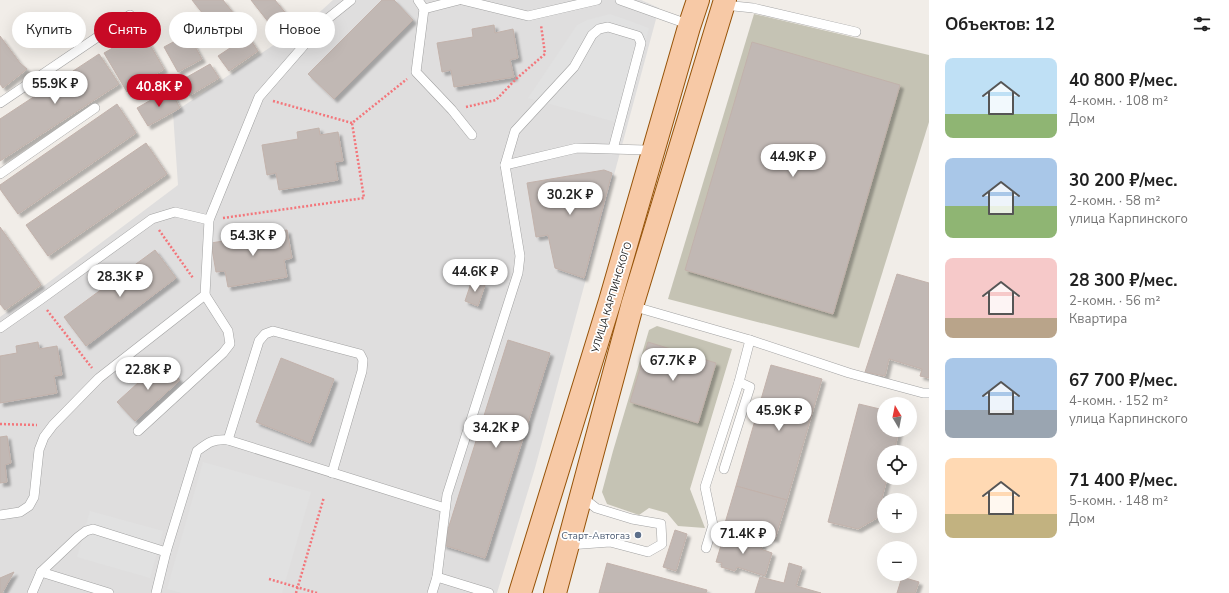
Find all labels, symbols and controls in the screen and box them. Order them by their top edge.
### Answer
chip: Купить [12,12,86,48]
chip: Снять [94,12,161,48]
chip: Фильтры [169,12,257,48]
chip: Новое [265,12,335,48]
text: Объектов: 12 [945,13,1055,36]
icon: filters [1191,13,1213,35]
text: 40 800 ₽/мес. [1069,69,1177,92]
pin: 55.9K ₽ [18,71,92,105]
pin: 40.8K ₽ [122,74,196,108]
icon: home [977,74,1025,122]
text: 55.9K ₽ [32,75,78,93]
text: 40.8K ₽ [136,78,182,96]
text: 4-комн. · 108 m² [1069,92,1168,110]
text: Дом [1069,110,1095,128]
pin: 44.9K ₽ [756,144,830,178]
text: 44.9K ₽ [770,148,816,166]
text: 30 200 ₽/мес. [1069,169,1177,192]
icon: home [977,174,1025,222]
pin: 30.2K ₽ [533,182,607,216]
text: 30.2K ₽ [547,186,593,204]
text: 2-комн. · 58 m² [1069,192,1160,210]
text: улица Карпинского [1069,210,1188,228]
pin: 54.3K ₽ [216,223,290,257]
text: 54.3K ₽ [230,227,276,245]
street label: УЛИЦА КАРПИНСКОГО [588,240,636,355]
pin: 44.6K ₽ [438,259,512,293]
text: 44.6K ₽ [452,263,498,281]
pin: 28.3K ₽ [83,264,157,298]
text: 28.3K ₽ [97,268,143,286]
text: 28 300 ₽/мес. [1069,269,1177,292]
icon: home [977,274,1025,322]
text: 2-комн. · 56 m² [1069,292,1160,310]
text: Квартира [1069,310,1127,328]
pin: 67.7K ₽ [636,348,710,382]
text: 67.7K ₽ [650,352,696,370]
pin: 22.8K ₽ [111,357,185,391]
text: 22.8K ₽ [125,361,171,379]
text: 67 700 ₽/мес. [1069,369,1177,392]
icon: home [977,374,1025,422]
text: 4-комн. · 152 m² [1069,392,1168,410]
north arrow [877,397,917,437]
map controls [877,397,917,581]
pin: 45.9K ₽ [742,398,816,432]
text: 45.9K ₽ [756,402,802,420]
text: улица Карпинского [1069,410,1188,428]
pin: 34.2K ₽ [459,415,533,449]
text: 34.2K ₽ [473,419,519,437]
button: locate [877,445,917,485]
text: 71 400 ₽/мес. [1069,469,1177,492]
icon: home [977,474,1025,522]
text: 5-комн. · 148 m² [1069,492,1168,510]
button: + [877,493,917,533]
text: Дом [1069,510,1095,528]
pin: 71.4K ₽ [706,521,780,555]
text: 71.4K ₽ [720,525,766,543]
place label: Старт-Автогаз [561,529,630,543]
marker: Старт-Автогаз [633,530,643,540]
button: − [877,541,917,581]

